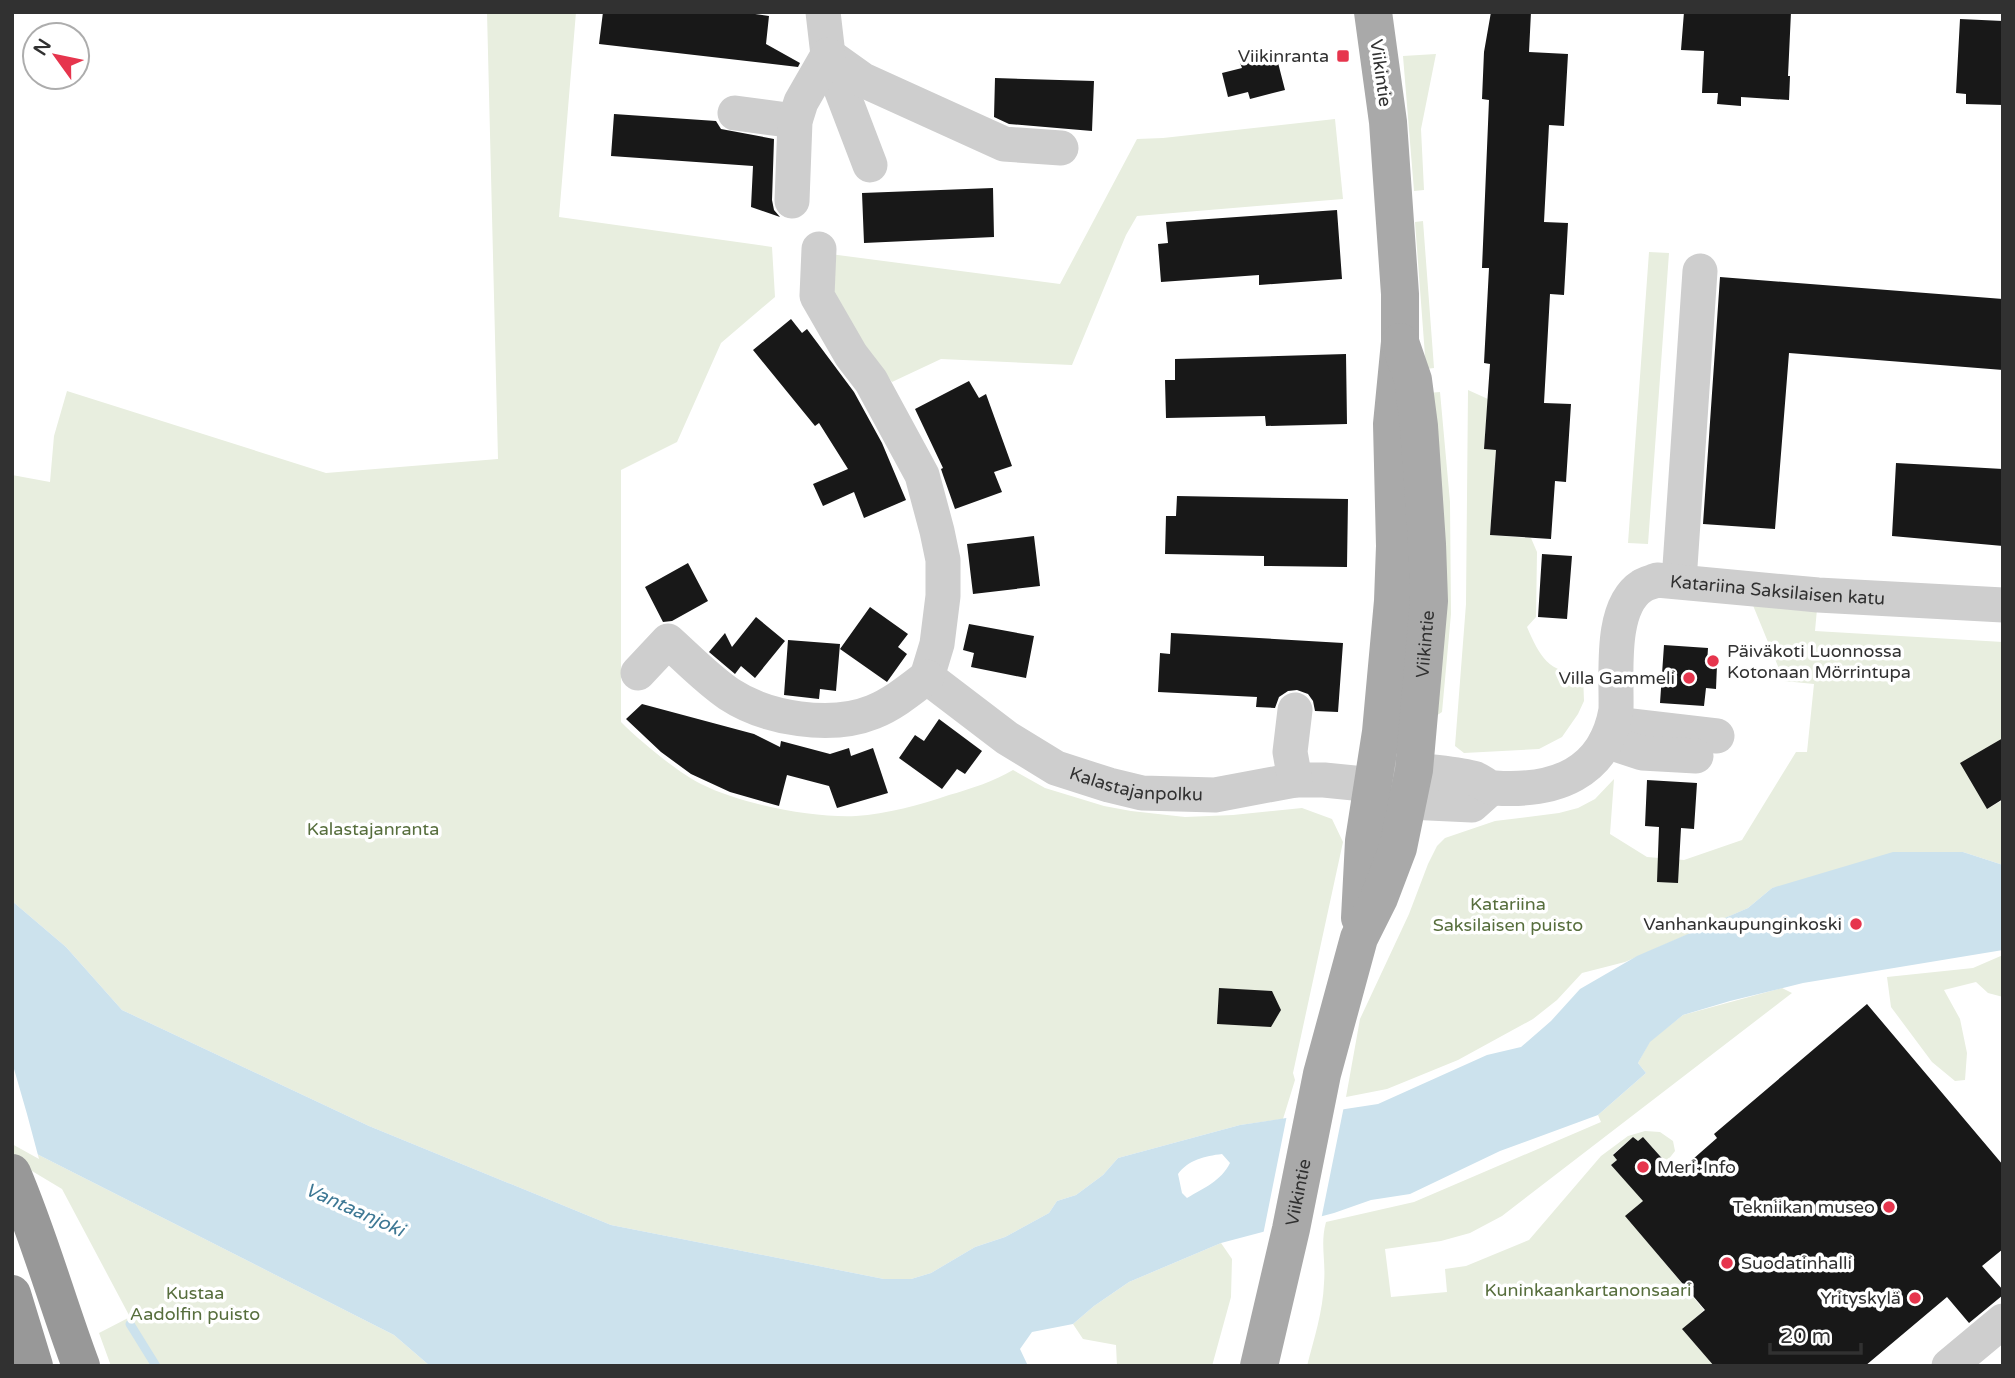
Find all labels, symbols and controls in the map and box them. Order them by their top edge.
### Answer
north arrow [21,21,91,91]
text: N [29,35,56,60]
street label: Viikintie [1365,38,1397,108]
place label: Viikinranta [1238,45,1329,67]
marker: Viikinranta [1335,48,1351,64]
street label: Katariina Saksilaisen katu [1669,570,1886,610]
street label: Viikintie [1411,609,1439,679]
place label: Päiväkoti Luonnossa Kotonaan Mörrintupa [1727,640,1911,683]
marker: Päiväkoti Luonnossa Kotonaan Mörrintupa [1705,653,1721,669]
place label: Villa Gammeli [1559,667,1675,689]
marker: Villa Gammeli [1681,670,1697,686]
street label: Kalastajanpolku [1067,762,1203,806]
park label: Kalastajanranta [307,818,439,840]
park label: Katariina Saksilaisen puisto [1433,893,1583,936]
place label: Vanhankaupunginkoski [1643,913,1842,935]
marker: Vanhankaupunginkoski [1848,916,1864,932]
place label: Meri-Info [1657,1156,1736,1178]
street label: Viikintie [1281,1157,1316,1228]
marker: Meri-Info [1635,1159,1651,1175]
water label: Vantaanjoki [302,1178,409,1242]
place label: Tekniikan museo [1733,1196,1875,1218]
marker: Tekniikan museo [1881,1199,1897,1215]
place label: Suodatinhalli [1741,1252,1852,1274]
marker: Suodatinhalli [1719,1255,1735,1271]
park label: Kuninkaankartanonsaari [1485,1279,1692,1301]
park label: Kustaa Aadolfin puisto [130,1282,260,1325]
place label: Yrityskylä [1820,1287,1901,1309]
marker: Yrityskylä [1907,1290,1923,1306]
scale bar [1770,1312,1861,1356]
text: 20 m [1780,1324,1831,1349]

